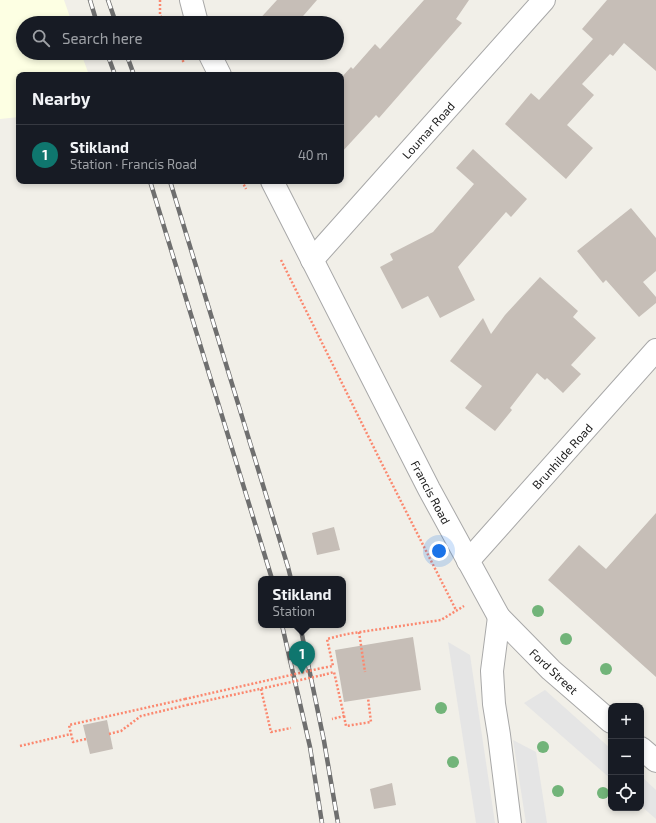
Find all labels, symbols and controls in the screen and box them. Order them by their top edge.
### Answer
search box [16,16,344,60]
icon: search [30,27,52,49]
text: Search here [62,29,143,47]
text: Nearby [32,88,90,108]
street label: Loumar Road [399,99,457,161]
text: Stikland [70,138,129,156]
text: 1 [42,147,48,163]
text: 40 m [298,147,328,163]
text: Station · Francis Road [70,156,197,172]
street label: Brunhilde Road [529,420,595,492]
street label: Francis Road [408,458,454,526]
your location [429,541,449,561]
popup [258,576,346,628]
text: Stikland [273,585,331,603]
text: Station [273,603,315,619]
pin: 1 [289,641,315,674]
street label: Ford Street [527,645,581,697]
map controls [608,703,644,811]
button: + [608,703,644,739]
button: − [608,739,644,775]
button: locate [608,775,644,811]

